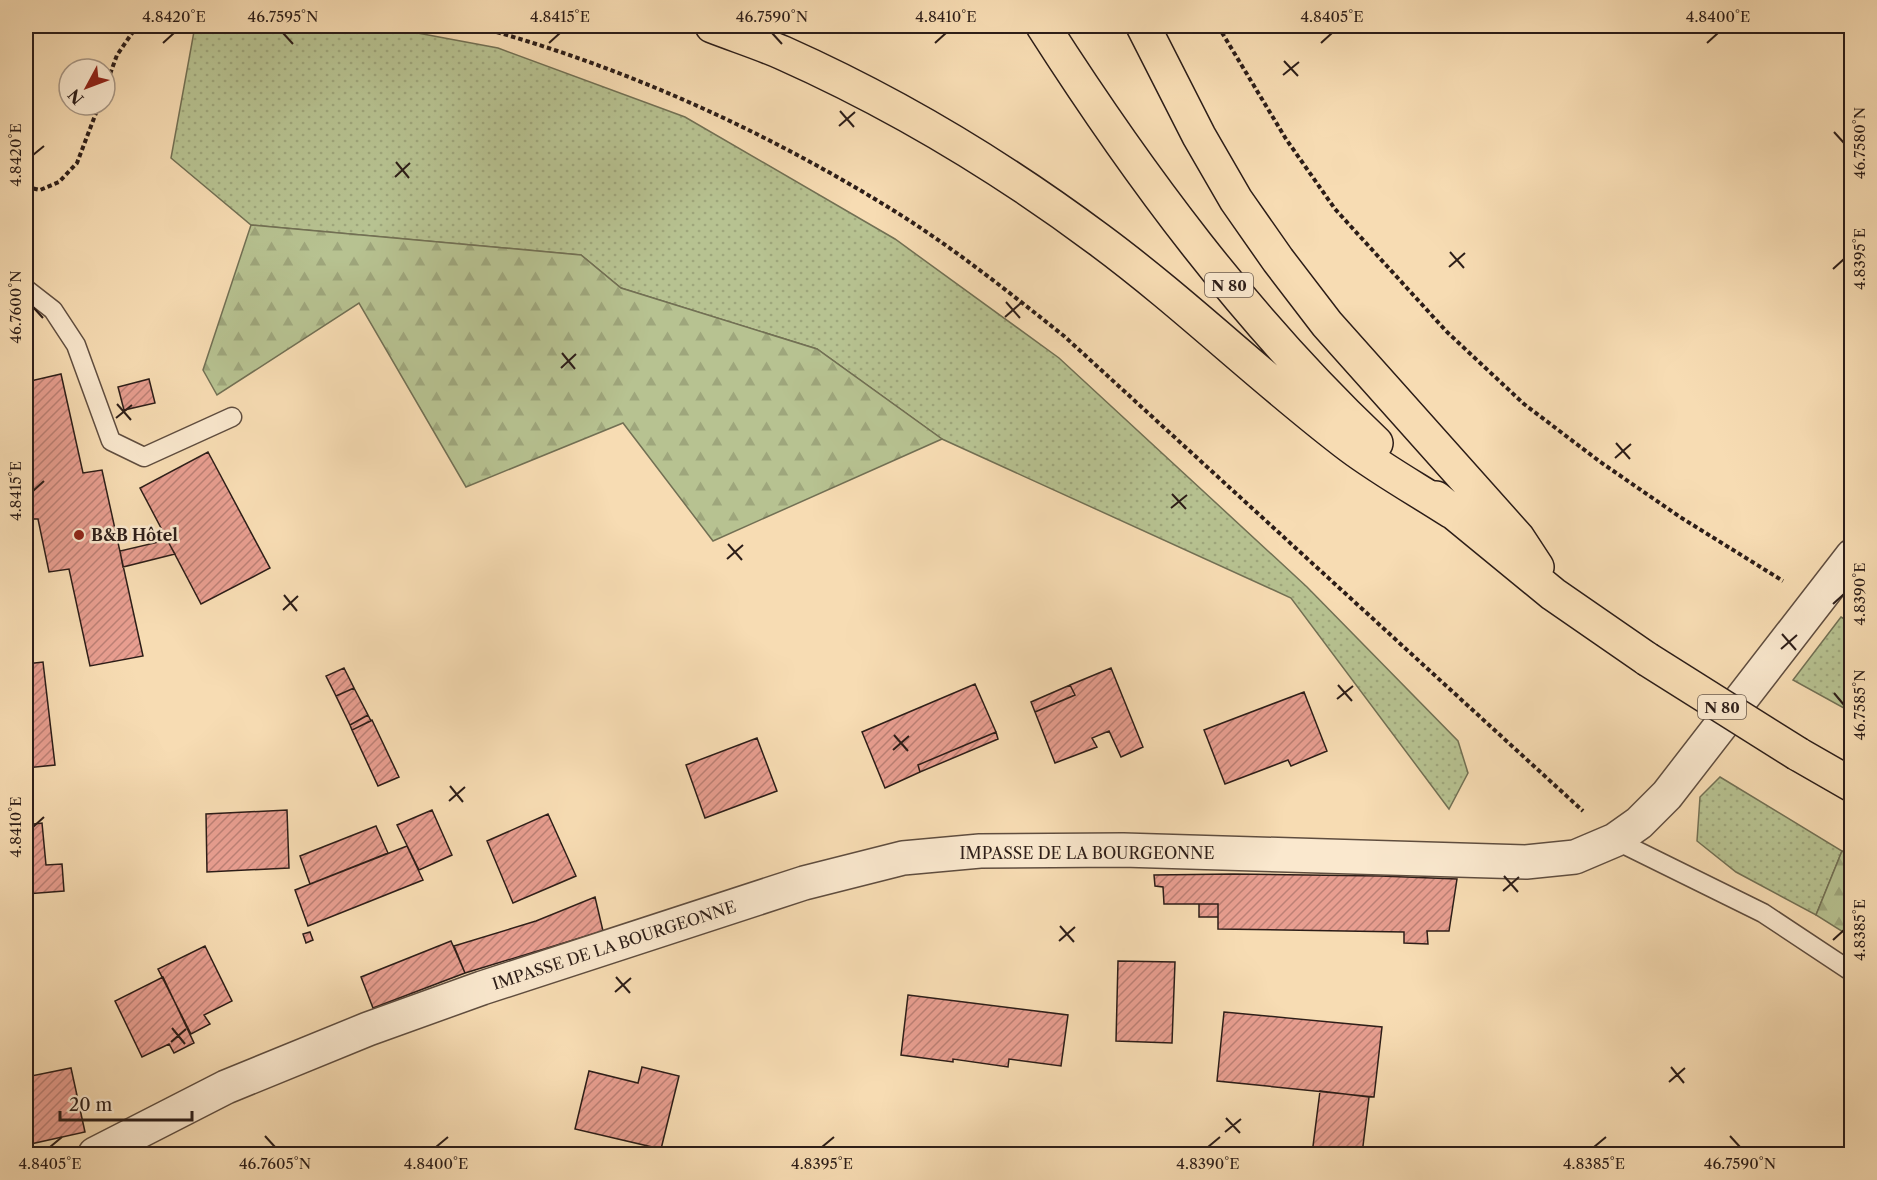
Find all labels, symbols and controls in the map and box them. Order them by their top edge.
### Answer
text: 4.8420°E [142,7,206,26]
text: 46.7595°N [247,7,319,26]
text: 4.8415°E [530,7,590,26]
text: 46.7590°N [736,7,808,26]
text: 4.8410°E [915,7,977,26]
text: 4.8405°E [1300,7,1364,26]
text: 4.8400°E [1686,7,1750,26]
north arrow [57,57,117,117]
text: N [64,85,88,109]
text: 46.7580°N [1850,107,1869,179]
text: 4.8420°E [6,123,25,187]
text: 4.8395°E [1850,228,1869,290]
text: 46.7600°N [6,270,25,344]
road number: N 80 [1205,273,1253,297]
text: 4.8415°E [6,461,25,521]
place label: B&B Hôtel [91,525,178,545]
marker: B&B Hôtel [72,528,86,542]
text: 4.8390°E [1850,562,1869,626]
text: 46.7585°N [1850,669,1869,741]
road number: N 80 [1698,695,1746,719]
text: 4.8410°E [6,796,25,858]
street label: IMPASSE DE LA BOURGEONNE [959,843,1215,863]
street label: IMPASSE DE LA BOURGEONNE [490,896,738,994]
text: 4.8385°E [1850,899,1869,961]
scale bar [60,1084,192,1122]
text: 20 m [69,1094,113,1116]
text: 4.8405°E [18,1154,82,1173]
text: 46.7605°N [239,1154,311,1173]
text: 4.8400°E [404,1154,468,1173]
text: 4.8395°E [791,1154,853,1173]
text: 4.8390°E [1176,1154,1240,1173]
text: 4.8385°E [1563,1154,1625,1173]
text: 46.7590°N [1704,1154,1776,1173]

